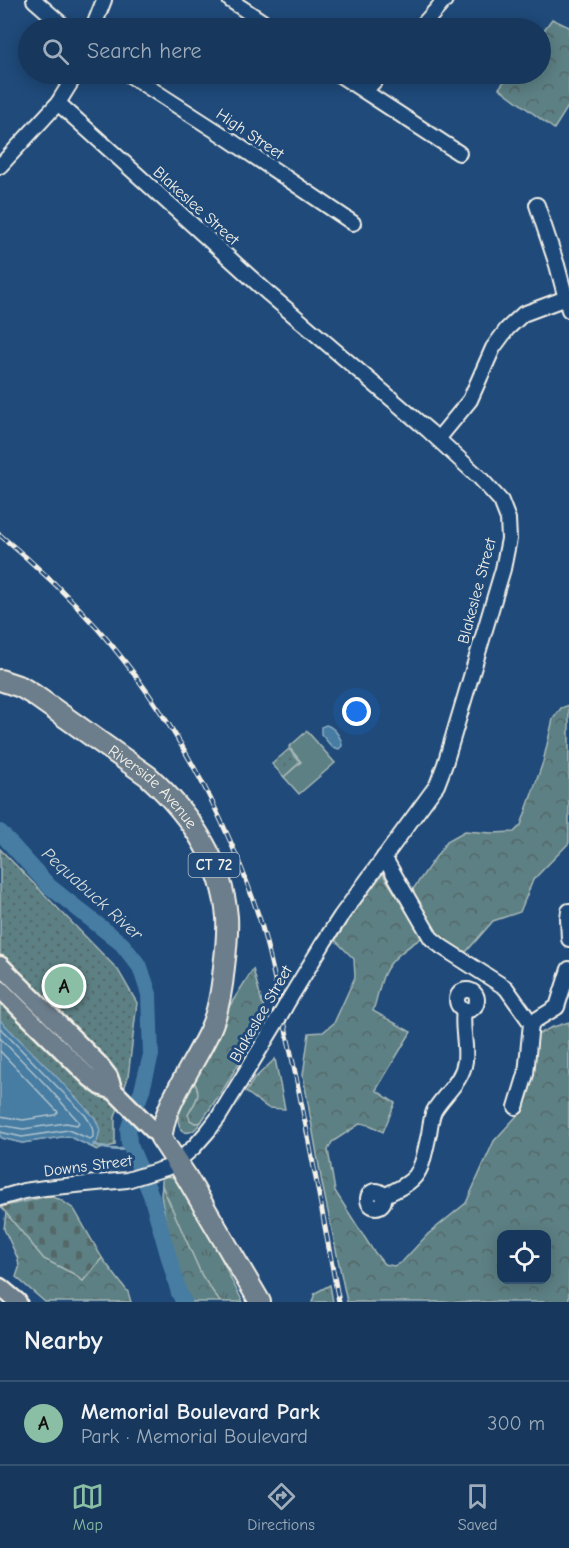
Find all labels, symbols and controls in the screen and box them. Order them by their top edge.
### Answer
search box [18,18,551,84]
icon: search [39,35,72,68]
text: Search here [87,38,202,64]
street label: High Street [213,105,288,163]
street label: Blakeslee Street [150,163,243,249]
street label: Blakeslee Street [454,536,500,646]
your location [342,697,371,726]
street label: Riverside Avenue [105,742,201,832]
water label: Pequabuck River [37,843,147,945]
road number: CT 72 [188,853,240,877]
street label: Blakeslee Street [226,962,296,1066]
pin: A [44,964,84,1008]
street label: Downs Street [43,1152,134,1180]
map controls [497,1230,551,1284]
button: locate [497,1230,551,1284]
text: Nearby [24,1326,103,1356]
text: Memorial Boulevard Park [81,1399,320,1425]
text: A [38,1412,49,1435]
text: 300 m [487,1412,545,1435]
text: Park · Memorial Boulevard [81,1425,308,1448]
tab: Map [71,1480,104,1534]
tab: Directions [247,1480,315,1534]
tab: Saved [458,1480,498,1534]

